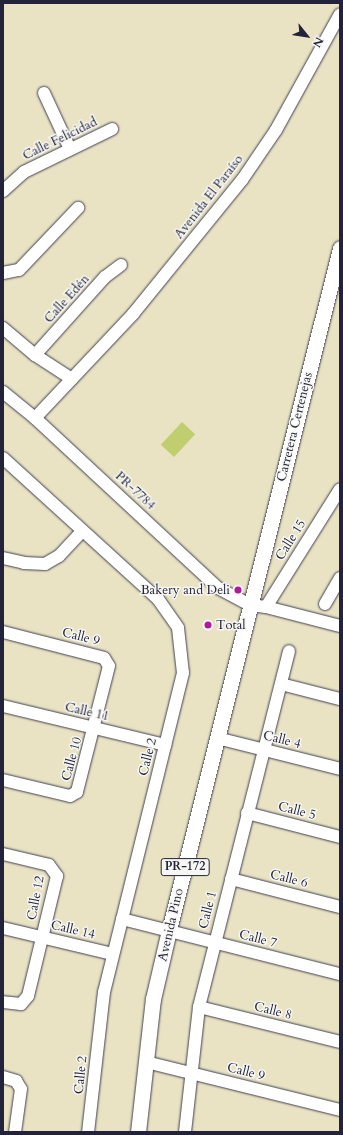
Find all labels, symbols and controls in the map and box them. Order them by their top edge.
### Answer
north arrow [287,16,327,56]
text: N [309,34,327,50]
street label: Calle Felicidad [20,114,100,164]
street label: Avenida El Paraíso [171,152,247,242]
street label: Calle Edén [41,272,93,326]
street label: Carretera Certenejas [274,371,316,483]
street label: PR-7784 [112,469,158,513]
street label: Calle 15 [272,517,310,563]
place label: Bakery and Deli [141,582,230,598]
marker: Bakery and Deli [233,585,243,595]
place label: Total [216,617,246,633]
marker: Total [203,620,213,630]
street label: Calle 9 [61,625,101,649]
street label: Calle 11 [63,699,111,725]
street label: Calle 4 [262,728,302,752]
street label: Calle 10 [59,735,85,783]
street label: Calle 2 [136,737,160,777]
street label: Calle 5 [277,799,317,823]
road number: PR-172 [160,857,210,877]
street label: Calle 6 [269,867,309,891]
street label: Calle 12 [24,874,48,922]
street label: Avenida Pino [155,887,187,963]
street label: Calle 1 [196,890,220,930]
street label: Calle 14 [49,917,97,943]
street label: Calle 7 [238,927,278,951]
street label: Calle 8 [253,999,293,1023]
street label: Calle 2 [71,1055,91,1095]
street label: Calle 9 [226,1060,266,1084]

